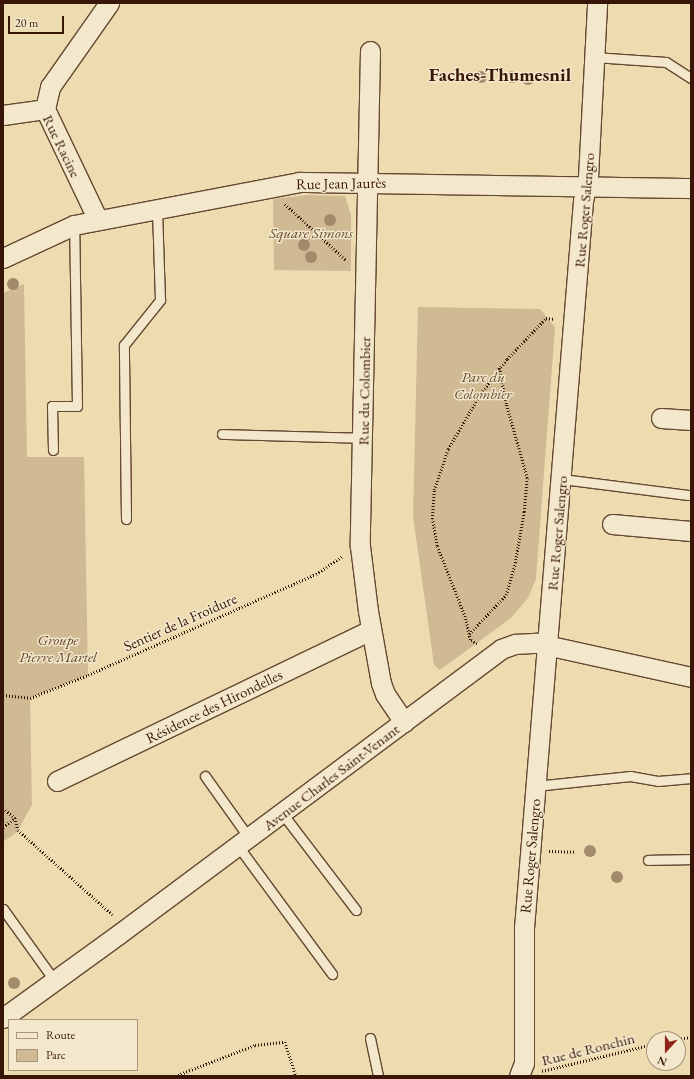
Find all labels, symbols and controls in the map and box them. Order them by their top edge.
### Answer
scale bar [10,8,66,34]
text: 20 m [15,15,38,31]
district label: Faches-Thumesnil [429,64,571,86]
street label: Rue Racine [39,112,85,180]
street label: Rue Roger Salengro [570,152,598,268]
street label: Rue Jean Jaurès [296,173,386,193]
park label: Square Simons [269,224,353,242]
street label: Rue du Colombier [354,336,374,446]
park label: Parc du Colombier [454,367,512,402]
street label: Rue Roger Salengro [543,475,571,591]
street label: Sentier de la Froidure [121,589,239,655]
park label: Groupe Pierre Martel [19,630,97,665]
street label: Résidence des Hirondelles [143,665,285,747]
street label: Avenue Charles Saint-Venant [259,720,403,834]
street label: Rue Roger Salengro [516,798,544,914]
legend [8,1019,138,1071]
text: Route [46,1027,75,1043]
street label: Rue de Ronchin [540,1029,636,1069]
north arrow [646,1031,686,1071]
text: Parc [46,1047,66,1063]
text: N [655,1053,669,1069]

